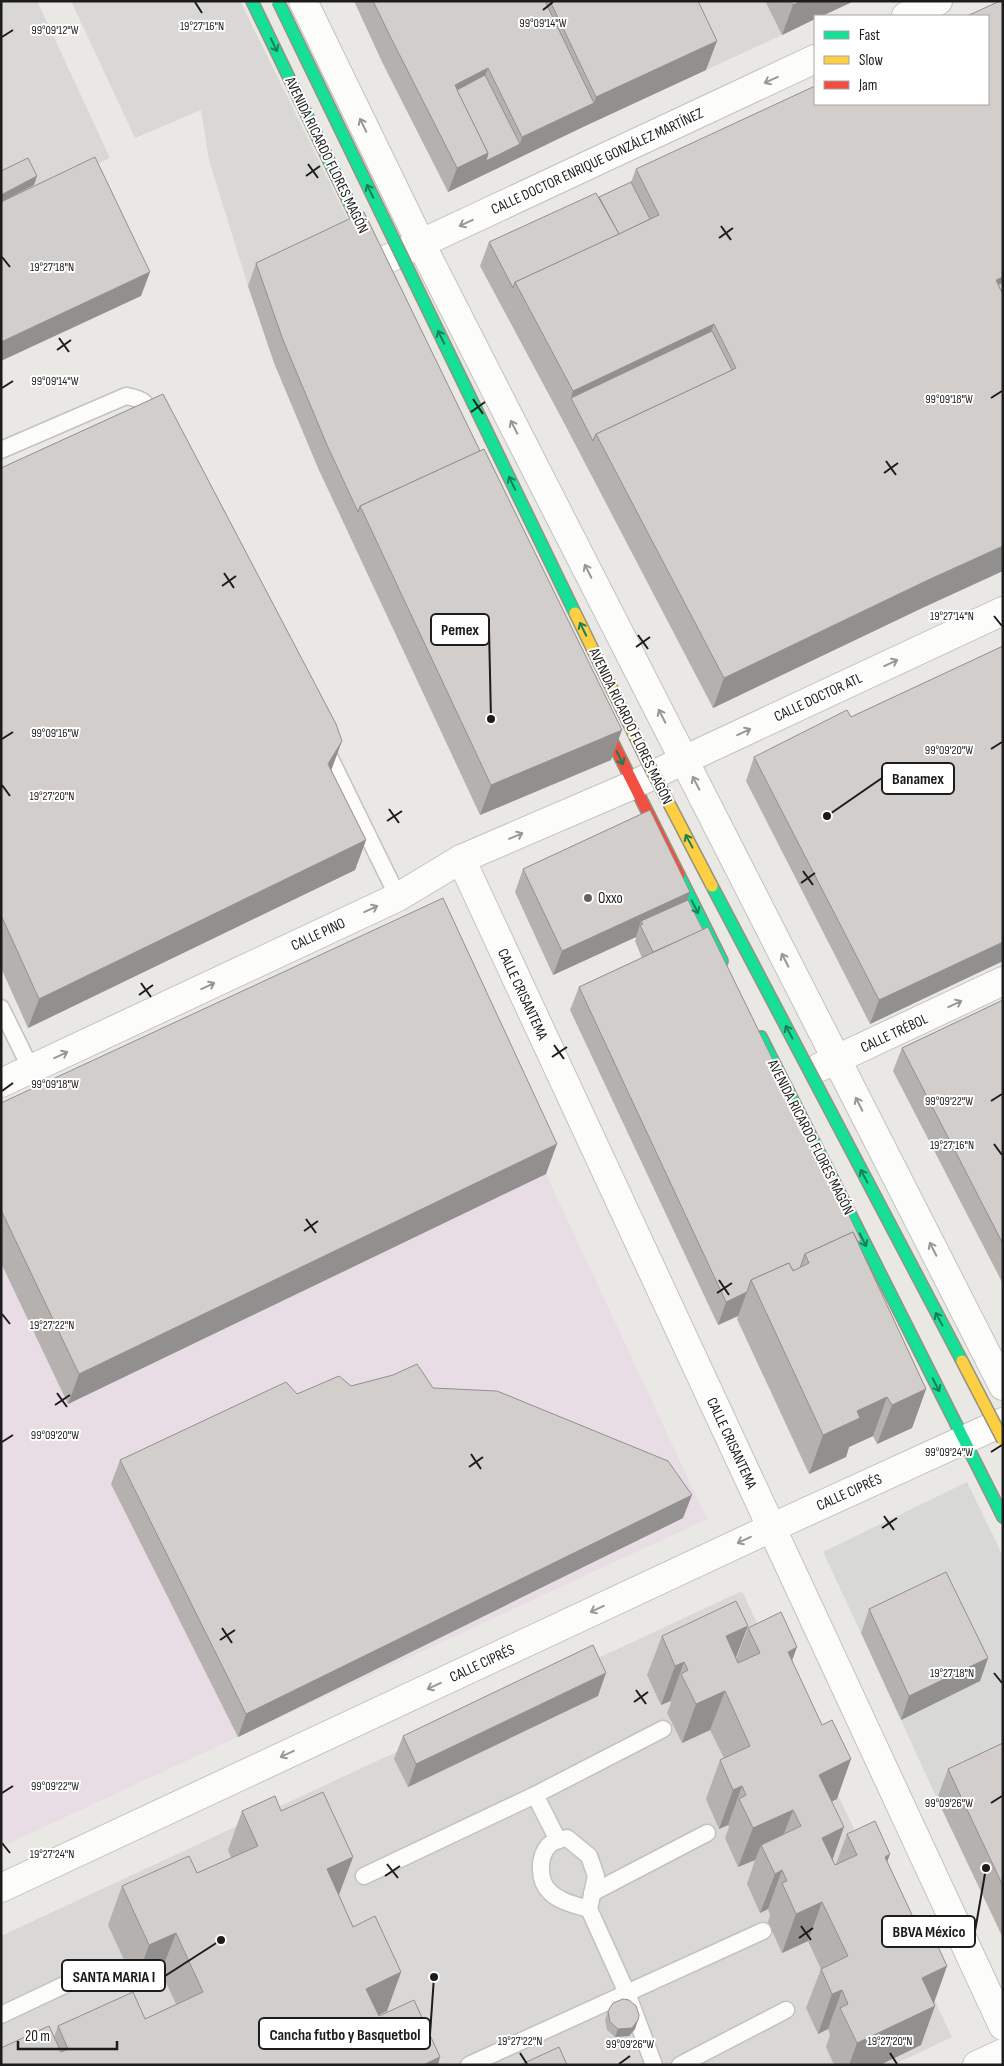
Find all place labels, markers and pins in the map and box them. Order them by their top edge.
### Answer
callout: Pemex [431,614,489,645]
callout: Banamex [882,763,954,794]
place label: Oxxo [598,889,623,908]
marker: Oxxo [582,892,594,904]
callout: BBVA México [882,1916,975,1947]
callout: SANTA MARIA I [62,1960,165,1991]
callout: Cancha futbo y Basquetbol [259,2018,430,2049]

